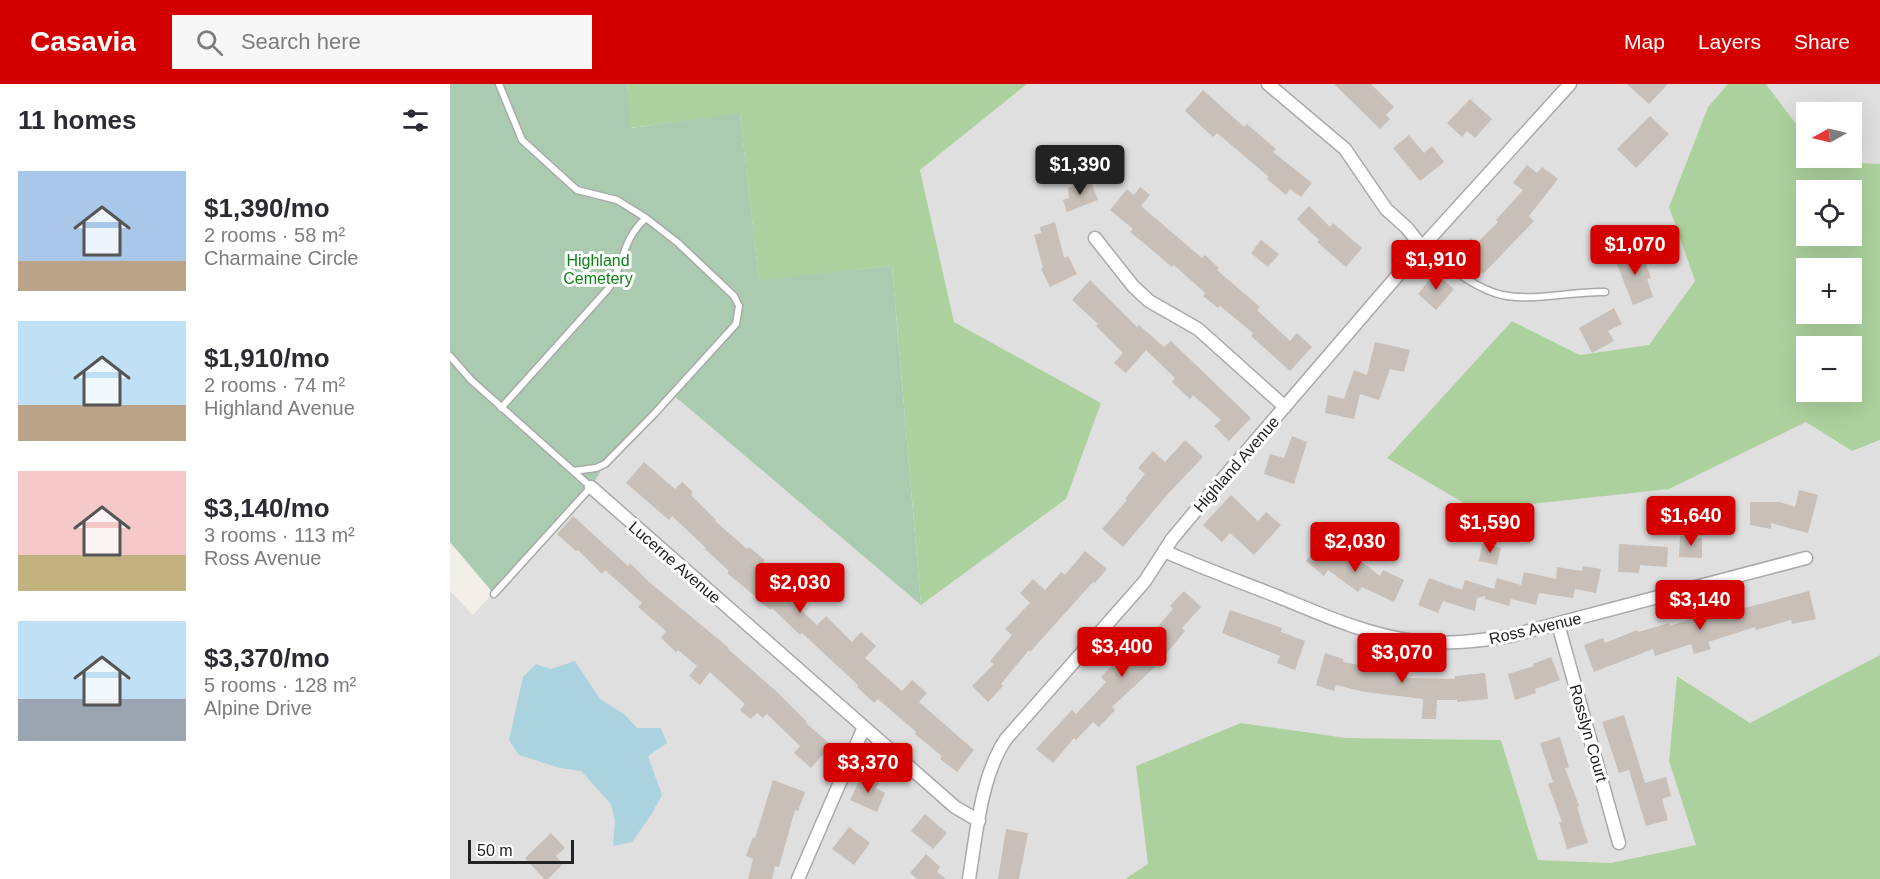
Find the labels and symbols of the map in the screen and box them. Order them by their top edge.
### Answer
north arrow [1796,102,1862,168]
pin: $1,390 [1031,145,1129,196]
pin: $1,070 [1586,225,1684,276]
pin: $1,910 [1387,240,1485,291]
park label: Highland Cemetery [563,252,633,287]
street label: Highland Avenue [1190,413,1282,515]
pin: $1,640 [1642,496,1740,547]
pin: $1,590 [1441,503,1539,554]
street label: Lucerne Avenue [626,518,724,607]
pin: $2,030 [1306,522,1404,573]
pin: $2,030 [751,563,849,614]
pin: $3,140 [1651,580,1749,631]
street label: Ross Avenue [1487,610,1583,647]
pin: $3,400 [1073,627,1171,678]
pin: $3,070 [1353,633,1451,684]
street label: Rosslyn Court [1567,682,1611,784]
pin: $3,370 [819,743,917,794]
scale bar [468,837,574,864]

